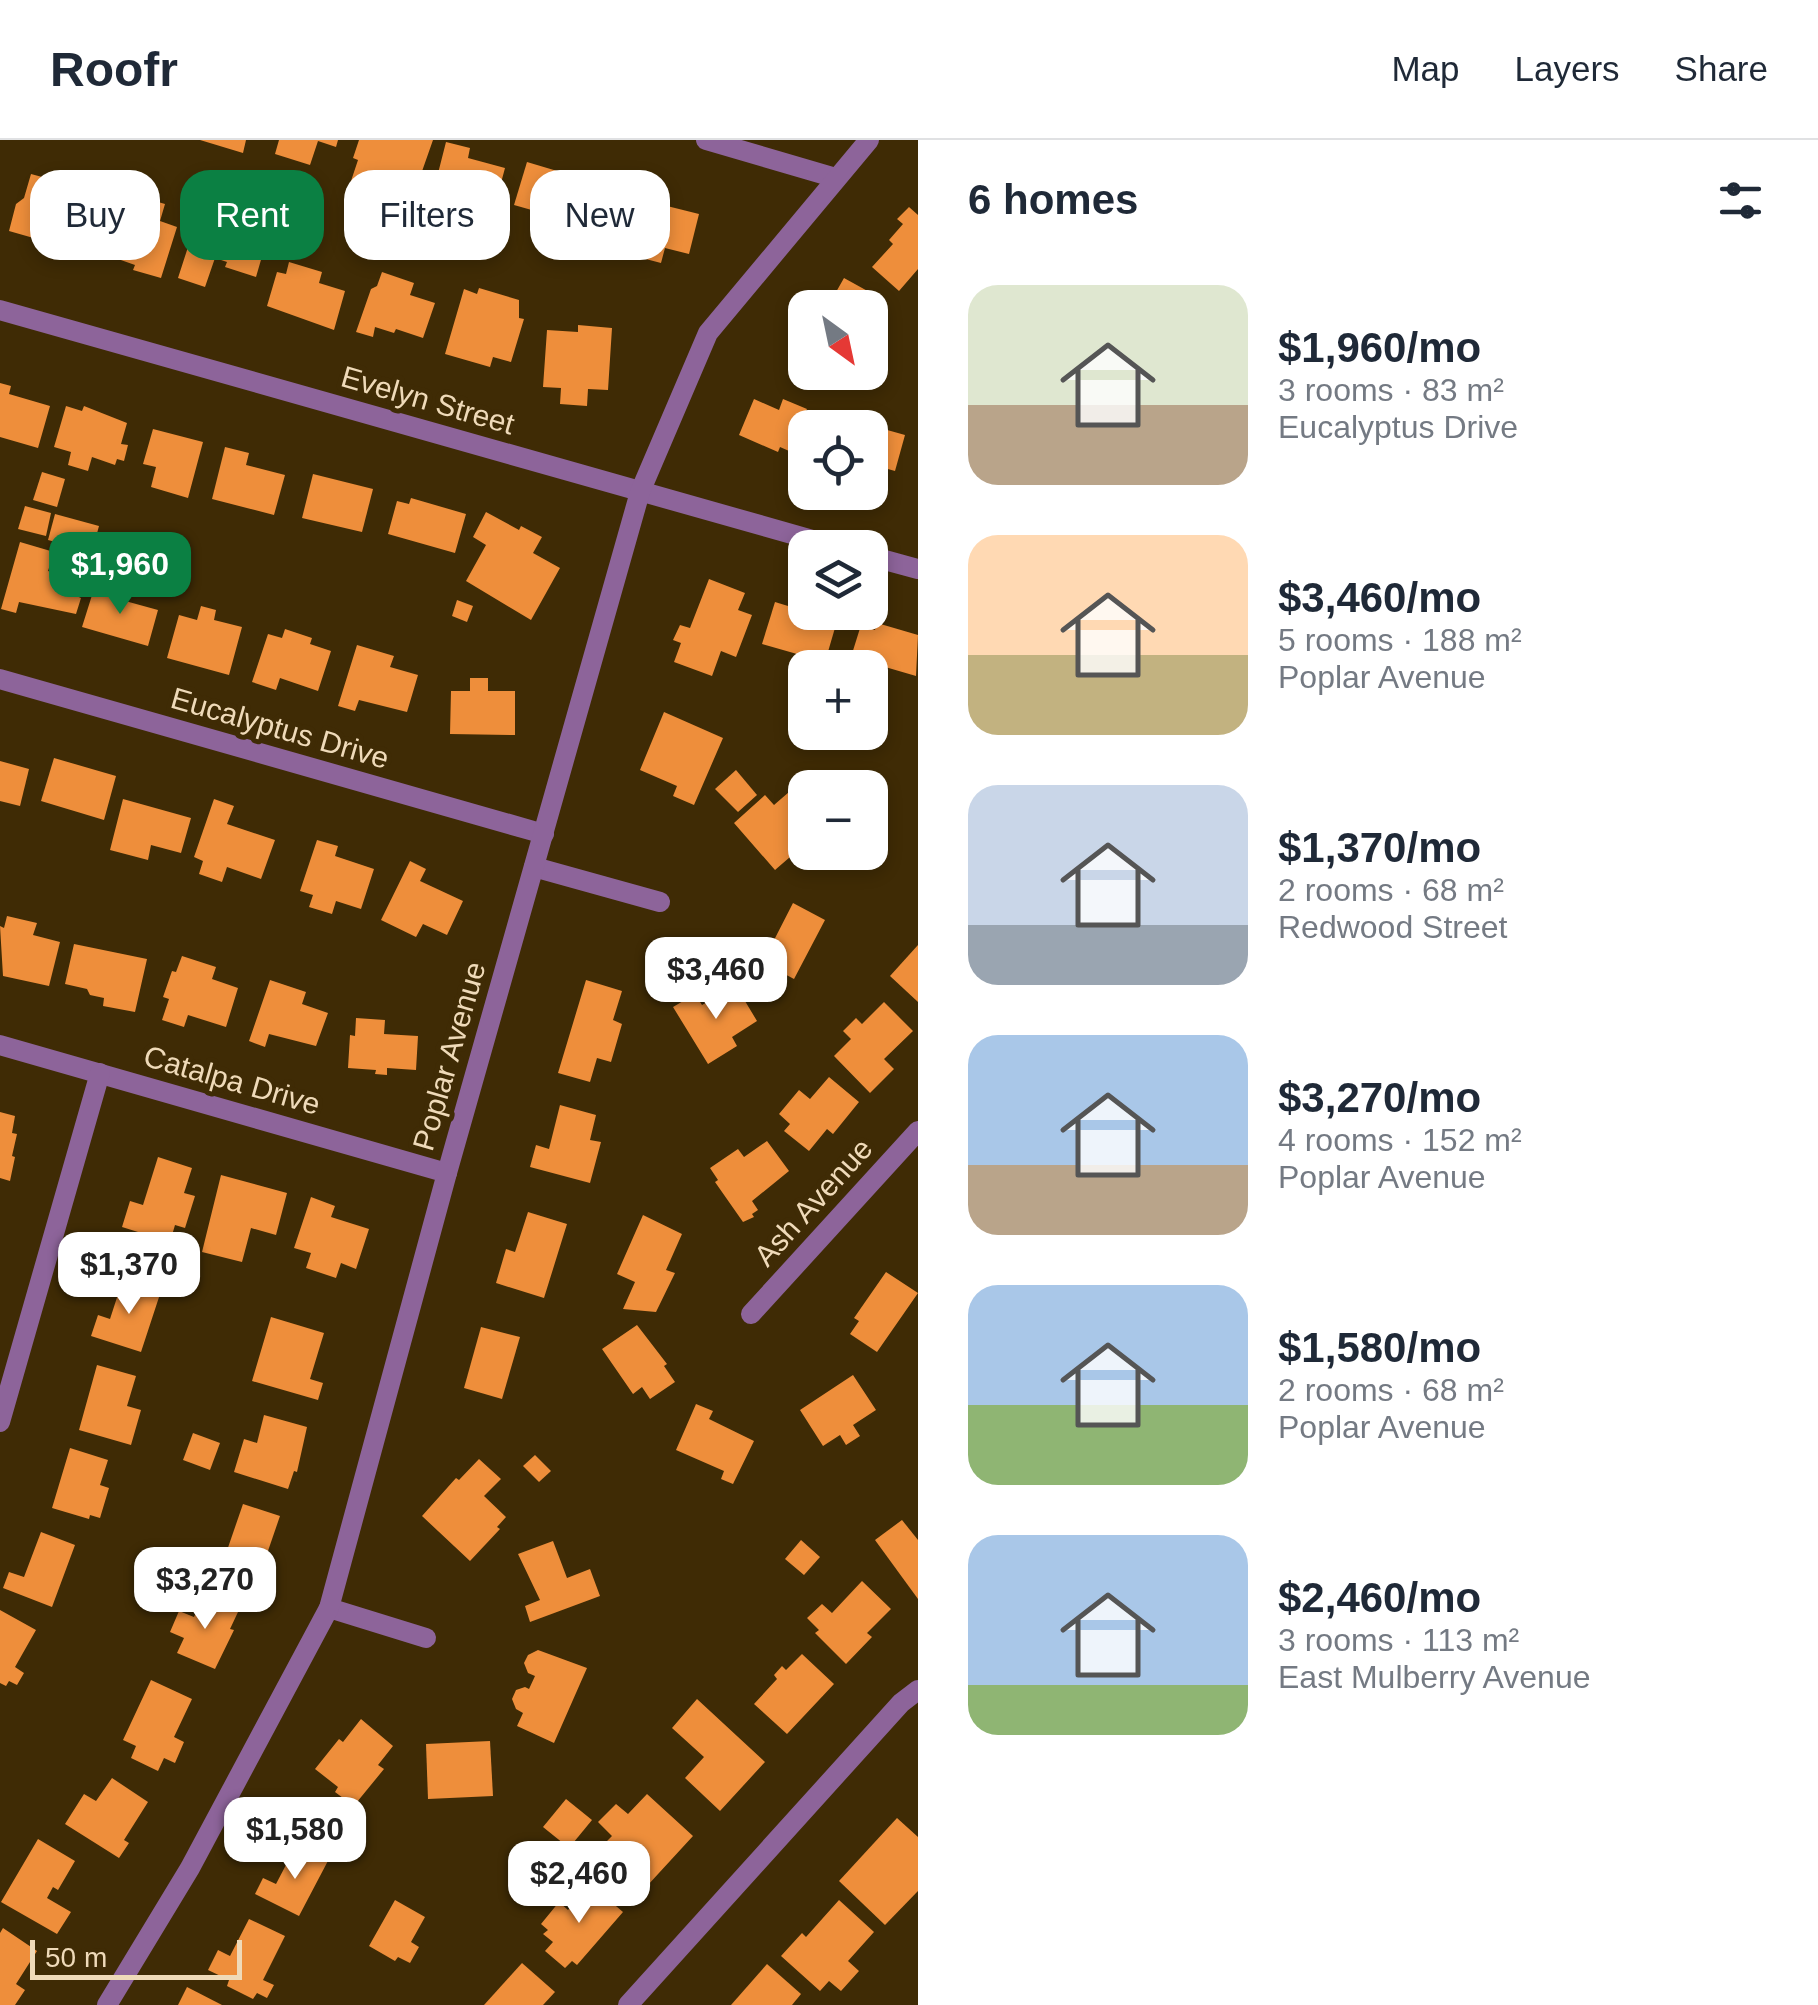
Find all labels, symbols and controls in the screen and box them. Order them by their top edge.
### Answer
text: Roofr [50,43,178,96]
text: Map [1391,49,1460,88]
text: Layers [1515,49,1620,88]
text: Share [1675,49,1768,88]
chip: Buy [30,170,160,260]
chip: Rent [180,170,324,260]
chip: Filters [344,170,510,260]
chip: New [530,170,670,260]
icon: filters [1713,173,1768,228]
text: 6 homes [968,176,1138,223]
north arrow [788,290,888,390]
map controls [788,290,888,870]
text: $1,960/mo [1278,324,1481,371]
icon: home [1048,325,1168,445]
street label: Evelyn Street [338,360,519,441]
text: 3 rooms · 83 m² [1278,372,1504,408]
text: Eucalyptus Drive [1278,409,1518,445]
button: locate [788,410,888,510]
button: layers [788,530,888,630]
pin: $1,960 [39,532,201,617]
text: $1,960 [71,546,169,582]
text: $3,460/mo [1278,574,1481,621]
icon: home [1048,575,1168,695]
text: 5 rooms · 188 m² [1278,622,1522,658]
button: + [788,650,888,750]
text: Poplar Avenue [1278,659,1486,695]
street label: Eucalyptus Drive [167,681,393,775]
button: − [788,770,888,870]
text: $1,370/mo [1278,824,1481,871]
icon: home [1048,825,1168,945]
text: 2 rooms · 68 m² [1278,872,1504,908]
text: Redwood Street [1278,909,1507,945]
pin: $3,460 [635,937,797,1022]
text: $3,460 [667,951,765,987]
street label: Poplar Avenue [406,958,492,1154]
street label: Catalpa Drive [140,1039,324,1121]
text: $3,270/mo [1278,1074,1481,1121]
icon: home [1048,1075,1168,1195]
text: 4 rooms · 152 m² [1278,1122,1522,1158]
street label: Ash Avenue [747,1132,879,1272]
text: Poplar Avenue [1278,1159,1486,1195]
pin: $1,370 [48,1232,210,1317]
text: $1,370 [80,1246,178,1282]
text: $1,580/mo [1278,1324,1481,1371]
icon: home [1048,1325,1168,1445]
text: 2 rooms · 68 m² [1278,1372,1504,1408]
text: Poplar Avenue [1278,1409,1486,1445]
pin: $3,270 [124,1547,286,1632]
text: $3,270 [156,1561,254,1597]
text: $2,460/mo [1278,1574,1481,1621]
icon: home [1048,1575,1168,1695]
text: 3 rooms · 113 m² [1278,1622,1519,1658]
text: East Mulberry Avenue [1278,1659,1590,1695]
pin: $1,580 [214,1797,376,1882]
text: $1,580 [246,1811,344,1847]
pin: $2,460 [498,1841,660,1926]
text: $2,460 [530,1855,628,1891]
scale bar [30,1935,242,1980]
text: 50 m [45,1942,107,1973]

